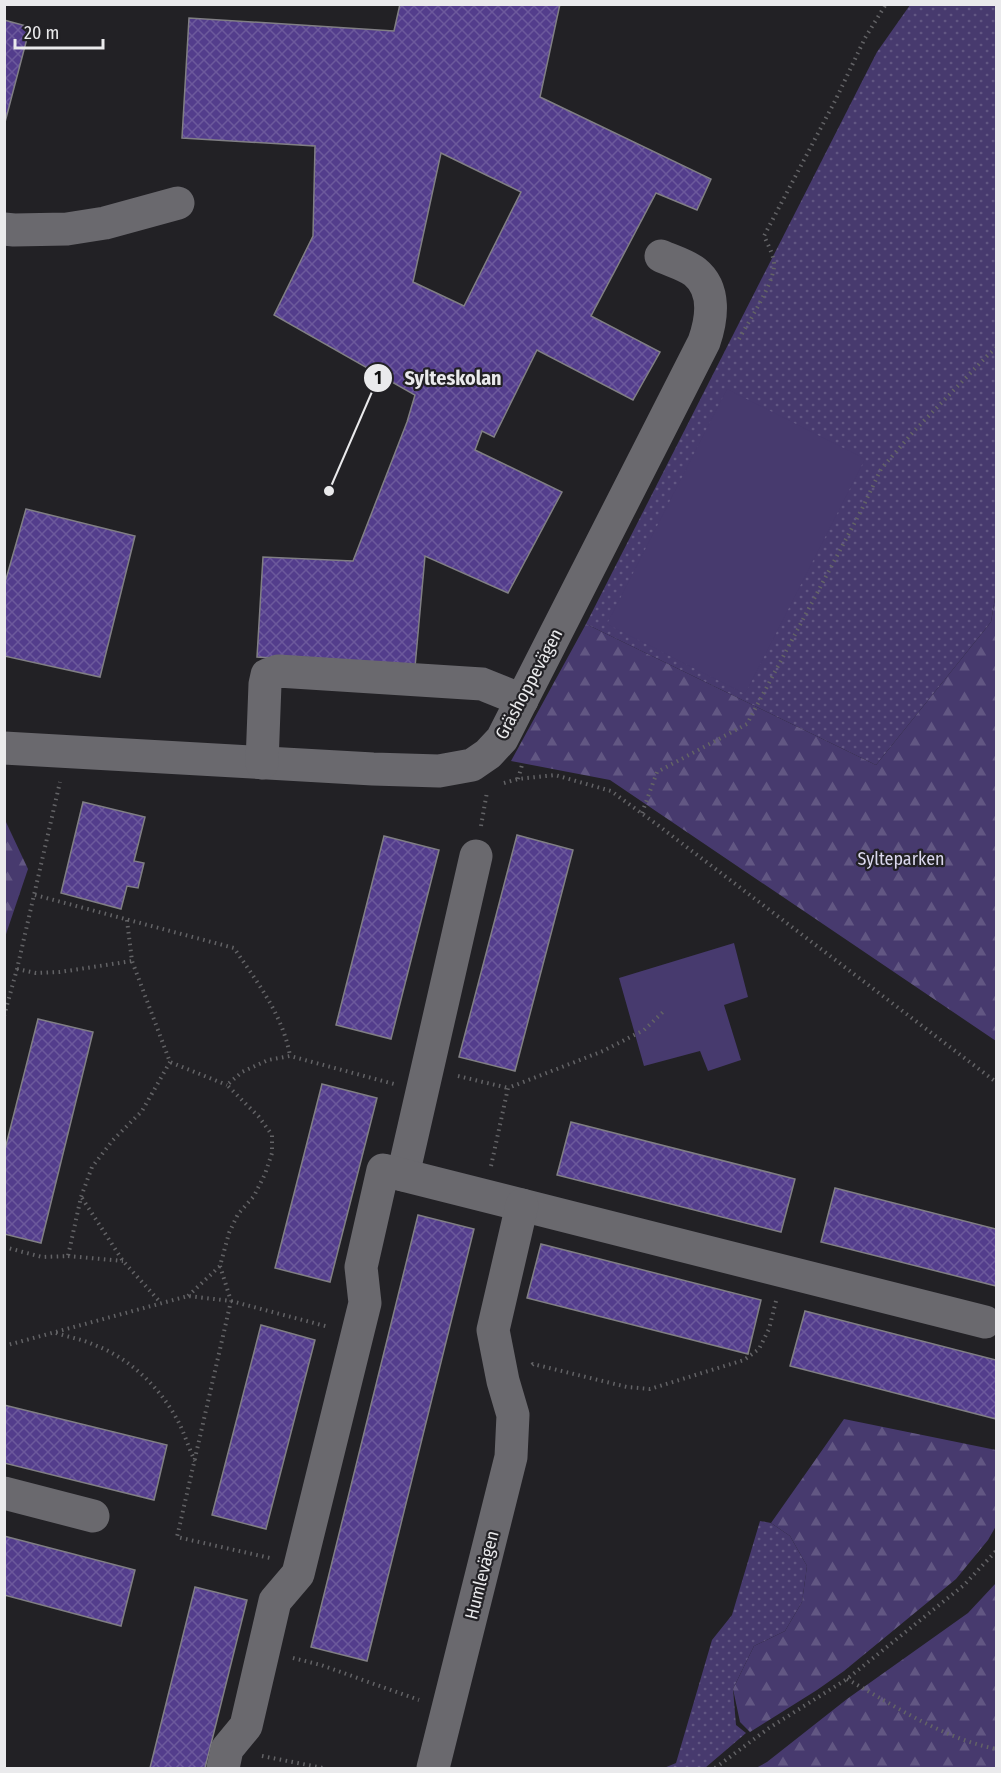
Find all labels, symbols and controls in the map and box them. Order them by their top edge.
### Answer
scale bar [15,12,104,50]
text: 20 m [24,22,59,44]
callout: Sylteskolan [363,359,514,397]
text: Sylteskolan [404,366,502,390]
text: 1 [374,367,382,389]
street label: Gräshoppevägen [491,625,567,743]
park label: Sylteparken [857,848,945,870]
street label: Humlevägen [460,1528,504,1622]

